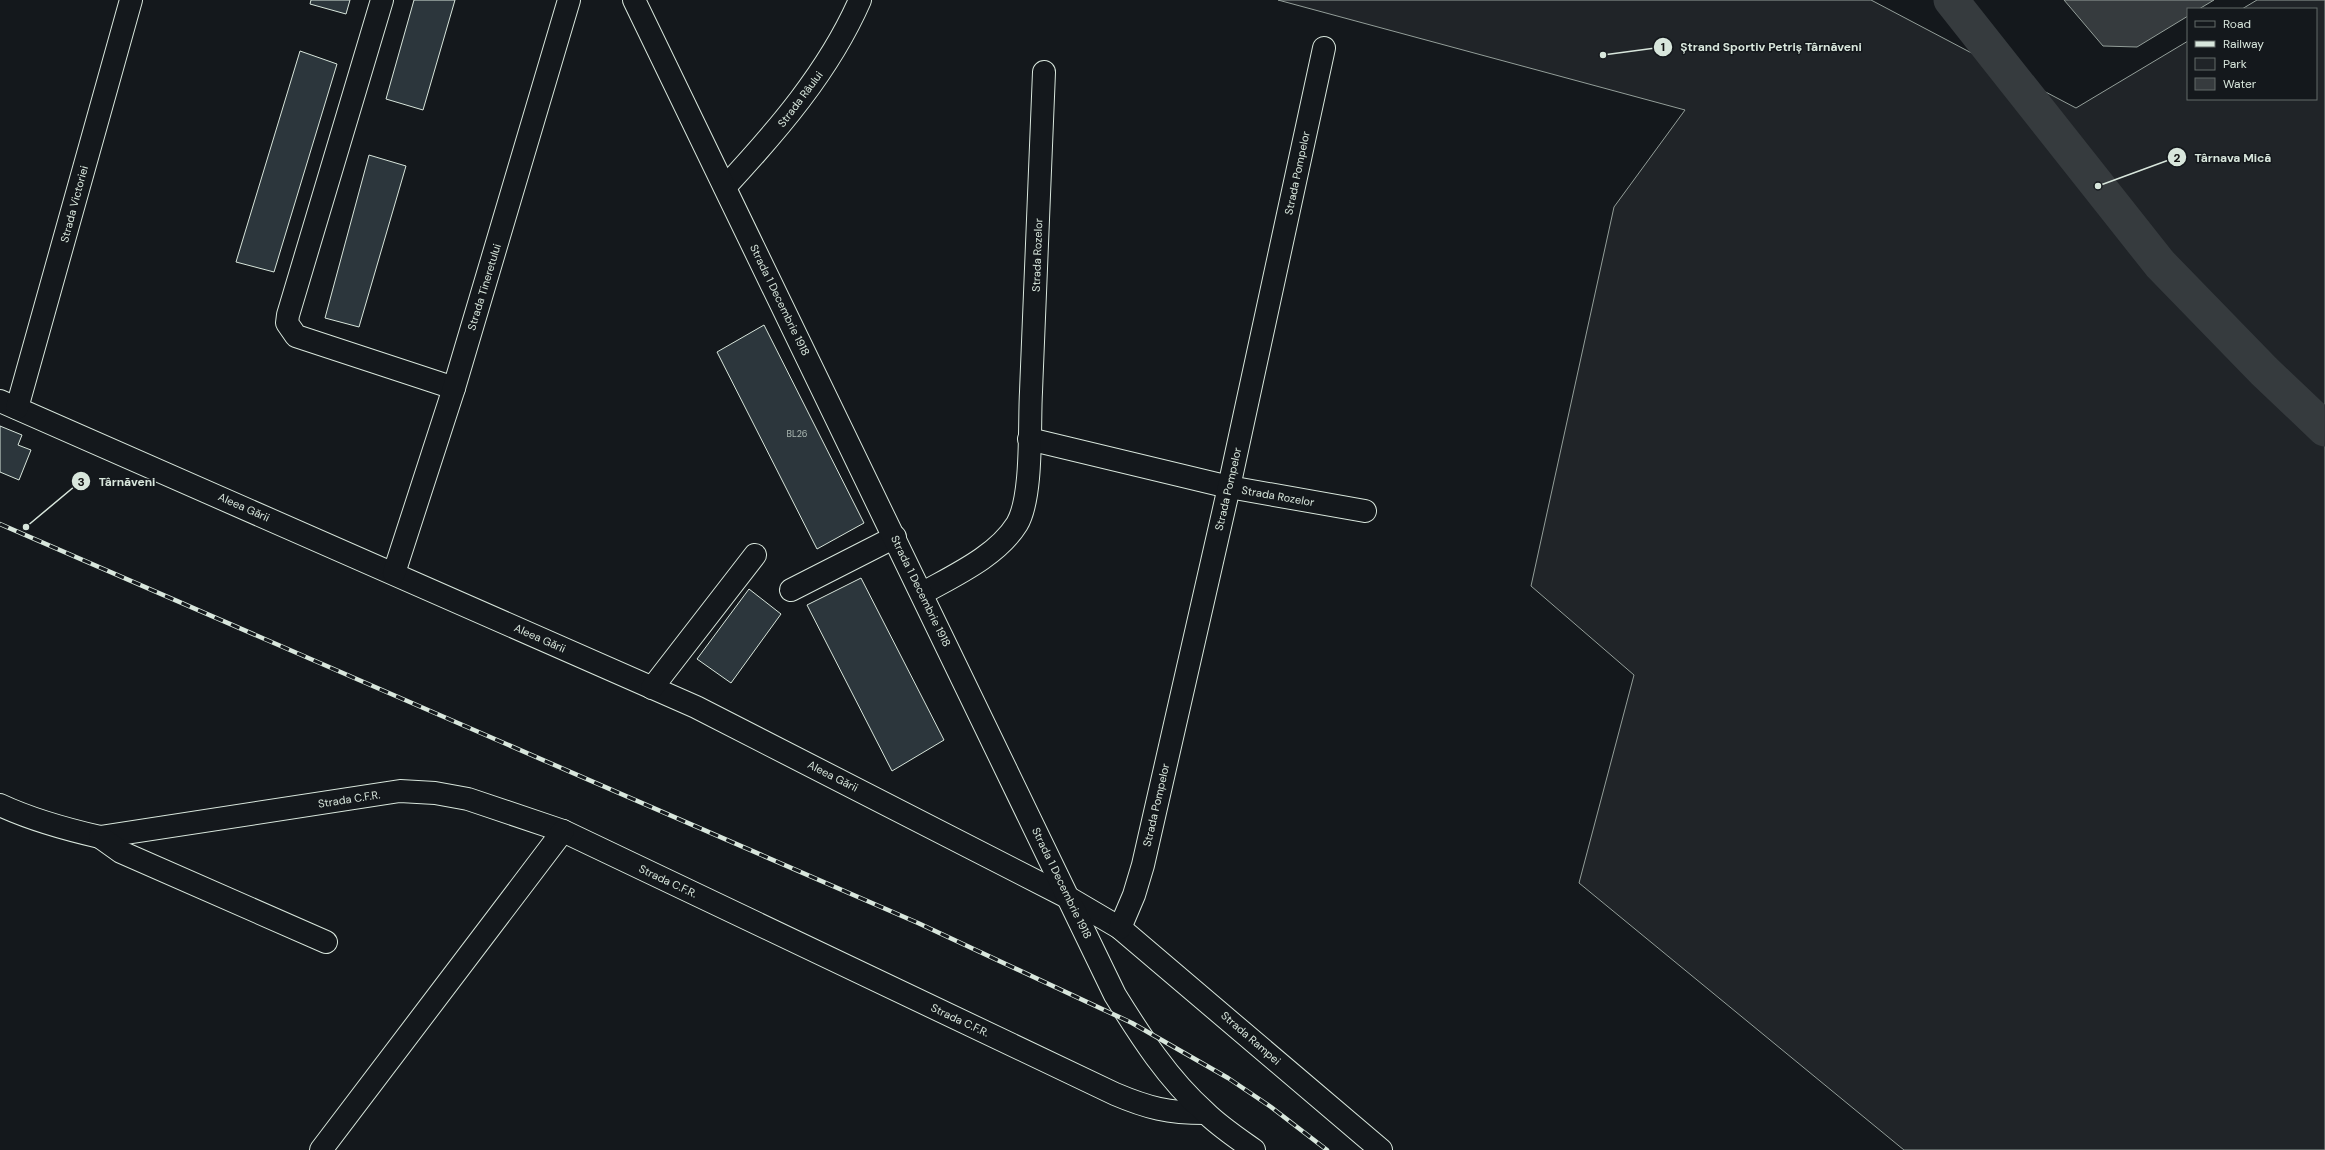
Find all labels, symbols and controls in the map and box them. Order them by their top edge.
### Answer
legend [2187,8,2317,100]
text: Road [2223,16,2251,32]
callout: Ștrand Sportiv Petriș Târnăveni [1653,35,1870,59]
text: Railway [2223,36,2264,52]
text: 1 [1661,39,1665,55]
text: Ștrand Sportiv Petriș Târnăveni [1680,39,1862,55]
text: Park [2223,56,2247,72]
street label: Strada Râului [774,68,826,130]
text: Water [2223,76,2257,92]
street label: Strada Pompelor [1281,130,1313,216]
callout: Târnava Mică [2167,145,2279,169]
text: 2 [2174,150,2181,166]
text: Târnava Mică [2195,150,2271,166]
street label: Strada Victoriei [57,164,91,244]
street label: Strada Rozelor [1029,218,1045,292]
street label: Strada Tineretului [464,242,504,332]
street label: Strada 1 Decembrie 1918 [747,242,813,358]
house number: BL26 [786,428,808,440]
street label: Strada Pompelor [1212,446,1244,532]
callout: Târnăveni [71,469,163,493]
text: 3 [77,474,85,490]
text: Târnăveni [99,474,155,490]
street label: Strada Rozelor [1241,483,1315,509]
street label: Aleea Gării [216,489,272,525]
street label: Strada 1 Decembrie 1918 [888,533,954,649]
street label: Aleea Gării [512,620,568,656]
street label: Aleea Gării [805,757,861,795]
street label: Strada Pompelor [1140,762,1172,848]
street label: Strada C.F.R. [317,787,381,811]
street label: Strada 1 Decembrie 1918 [1029,825,1095,941]
street label: Strada C.F.R. [637,861,699,901]
street label: Strada C.F.R. [929,1000,991,1040]
street label: Strada Rampei [1218,1008,1284,1068]

